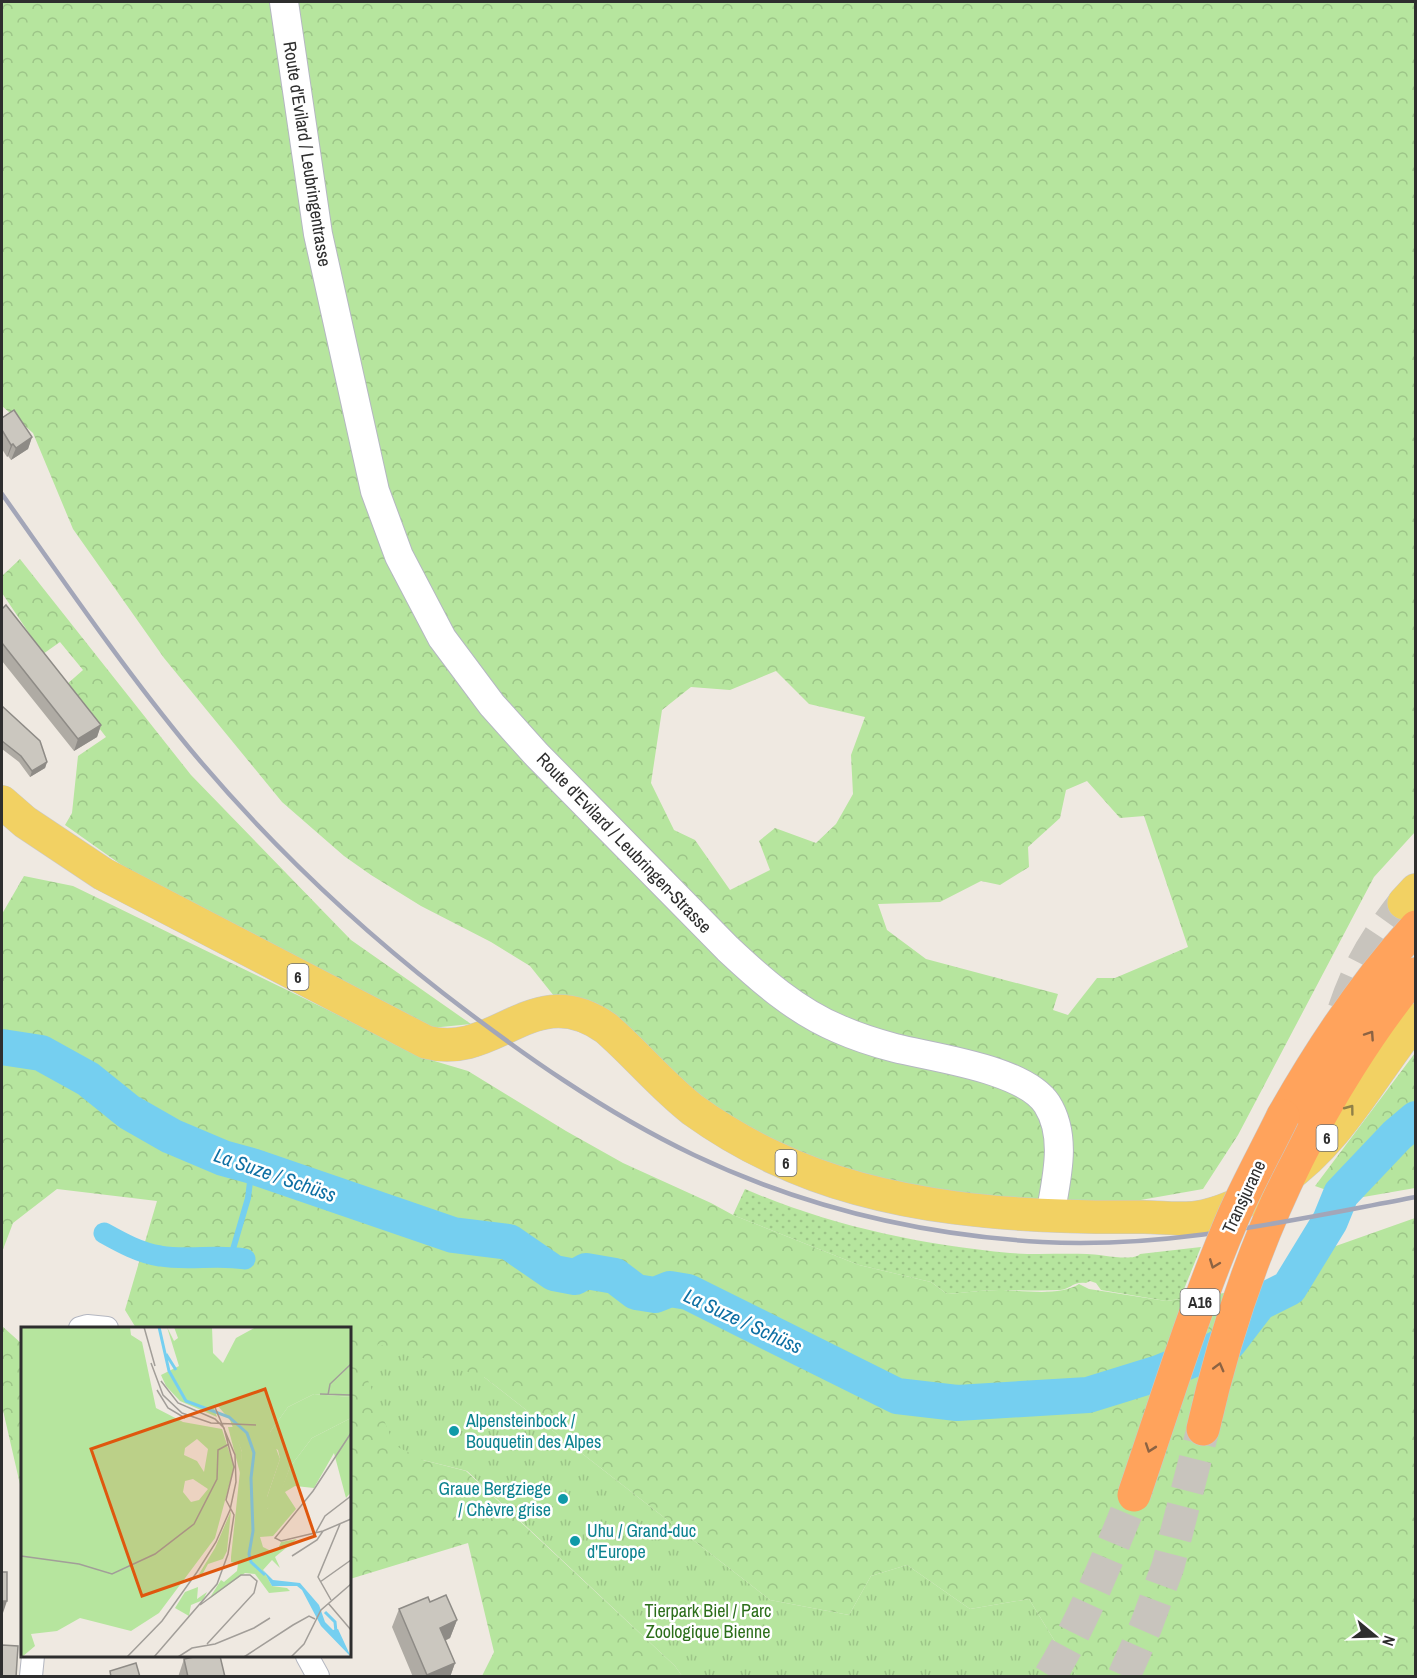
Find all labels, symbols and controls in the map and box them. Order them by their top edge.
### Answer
street label: Route d'Evilard / Leubringentrasse [277,40,338,268]
street label: Route d'Evilard / Leubringen-Strasse [531,747,718,939]
road number: 6 [288,964,308,990]
one-way arrow [1363,1031,1374,1042]
one-way arrow [1343,1105,1354,1116]
road number: 6 [1316,1125,1338,1151]
water label: La Suze / Schüss [210,1141,340,1208]
road number: 6 [776,1150,796,1176]
street label: Transjurane [1216,1156,1271,1238]
one-way arrow [1209,1258,1221,1269]
water label: La Suze / Schüss [680,1281,807,1360]
road number: A16 [1180,1289,1220,1315]
inset map [21,1327,351,1657]
one-way arrow [1212,1362,1224,1372]
place label: Alpensteinbock / Bouquetin des Alpes [465,1408,601,1454]
marker: Alpensteinbock / Bouquetin des Alpes [447,1424,461,1438]
one-way arrow [1144,1442,1157,1453]
place label: Graue Bergziege / Chèvre grise [439,1476,551,1522]
marker: Graue Bergziege / Chèvre grise [556,1492,570,1506]
place label: Uhu / Grand-duc d'Europe [587,1518,696,1564]
marker: Uhu / Grand-duc d'Europe [568,1534,582,1548]
park label: Tierpark Biel / Parc Zoologique Bienne [645,1598,771,1644]
north arrow [1345,1606,1405,1666]
text: N [1377,1633,1401,1649]

